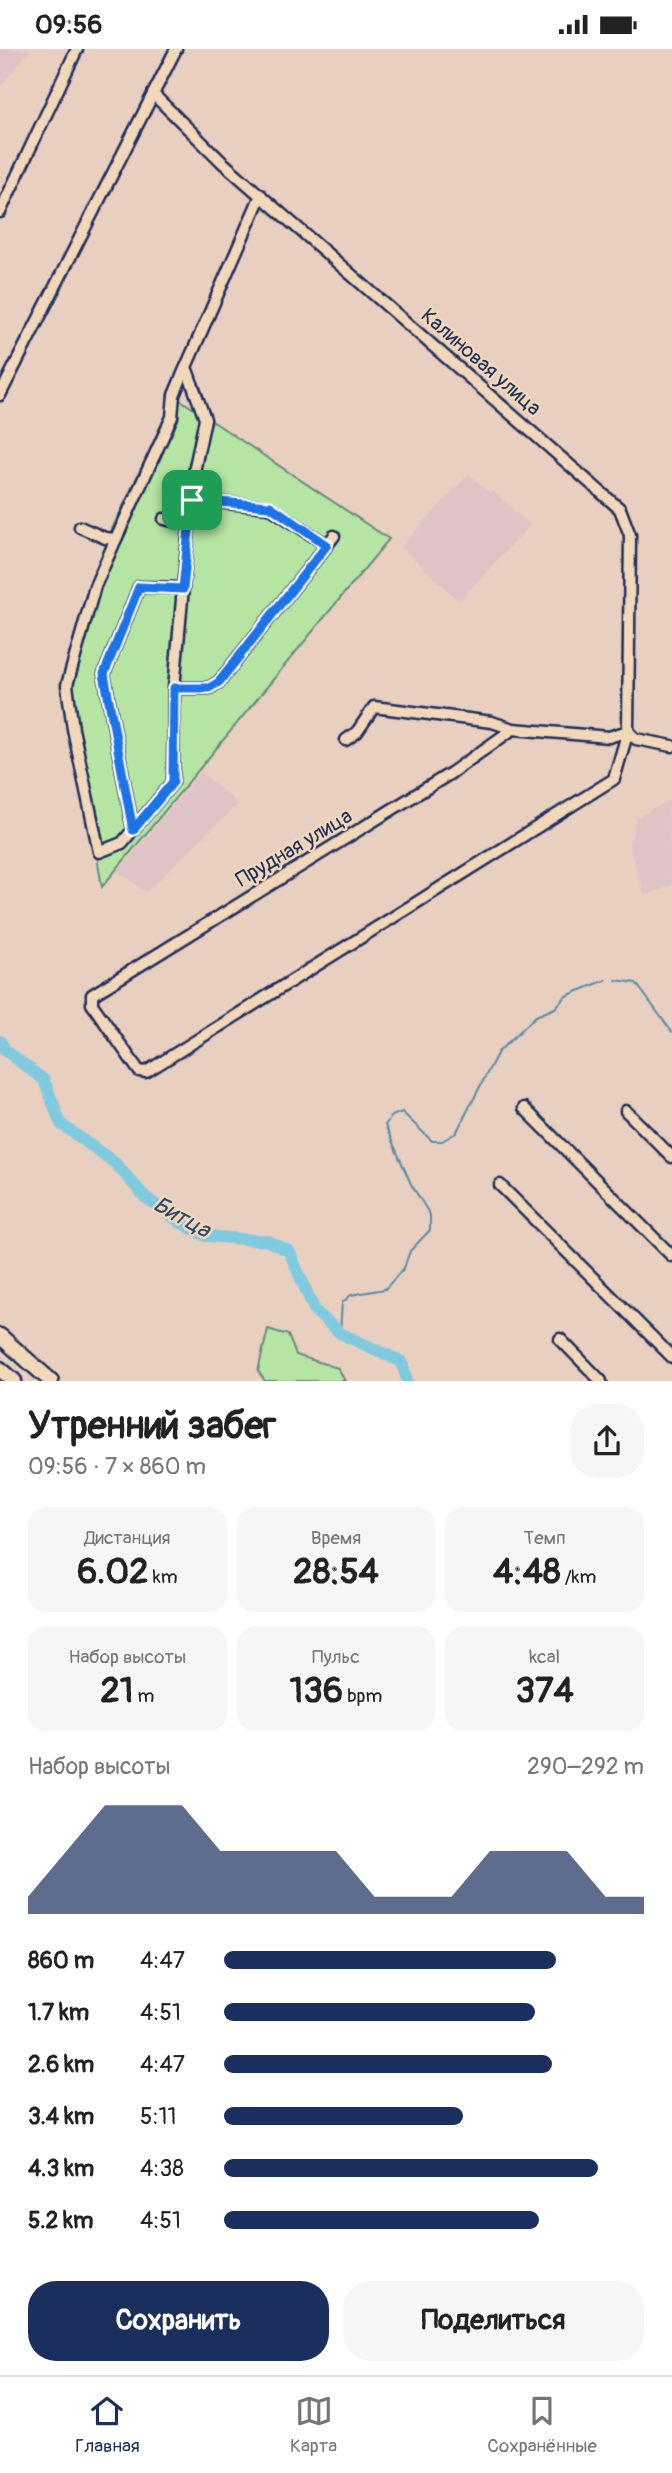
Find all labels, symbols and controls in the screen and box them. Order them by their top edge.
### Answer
text: 09:56 [35,9,102,41]
street label: Калиновая улица [415,302,547,422]
pin [162,470,222,530]
icon: arrive [173,481,211,519]
street label: Прудная улица [231,803,357,893]
water label: Битца [148,1190,217,1245]
text: Утренний забег [28,1402,276,1450]
button: share [570,1404,644,1478]
text: 09:56 · 7 × 860 m [28,1452,206,1481]
text: Дистанция [84,1526,170,1550]
text: Время [311,1526,361,1550]
text: Темп [524,1526,566,1550]
text: 6.02 [77,1550,149,1594]
text: 28:54 [293,1550,379,1594]
text: 4:48 [493,1550,561,1594]
text: km [149,1565,178,1589]
text: /km [561,1565,596,1589]
text: Набор высоты [69,1645,186,1669]
text: Пульс [312,1645,360,1669]
text: kcal [529,1645,560,1669]
text: 21 [100,1669,133,1713]
text: 136 [290,1669,343,1713]
text: 374 [515,1669,574,1713]
text: m [133,1684,154,1708]
text: bpm [343,1684,382,1708]
text: Набор высоты [28,1752,170,1781]
text: 290–292 m [527,1752,644,1781]
text: 860 m [28,1946,94,1975]
text: 4:47 [140,1946,185,1975]
text: 1.7 km [28,1998,89,2027]
text: 4:51 [140,1998,181,2027]
text: 2.6 km [28,2050,94,2079]
text: 4:47 [140,2050,185,2079]
text: 3.4 km [28,2102,94,2131]
text: 5:11 [140,2102,177,2131]
text: 4.3 km [28,2154,94,2183]
text: 4:38 [140,2154,184,2183]
text: 5.2 km [28,2206,93,2235]
text: 4:51 [140,2206,181,2235]
button: Сохранить [28,2281,329,2361]
button: Поделиться [343,2281,644,2361]
tab: Главная [75,2392,140,2458]
tab: Карта [290,2392,337,2458]
tab: Сохранённые [487,2392,597,2458]

